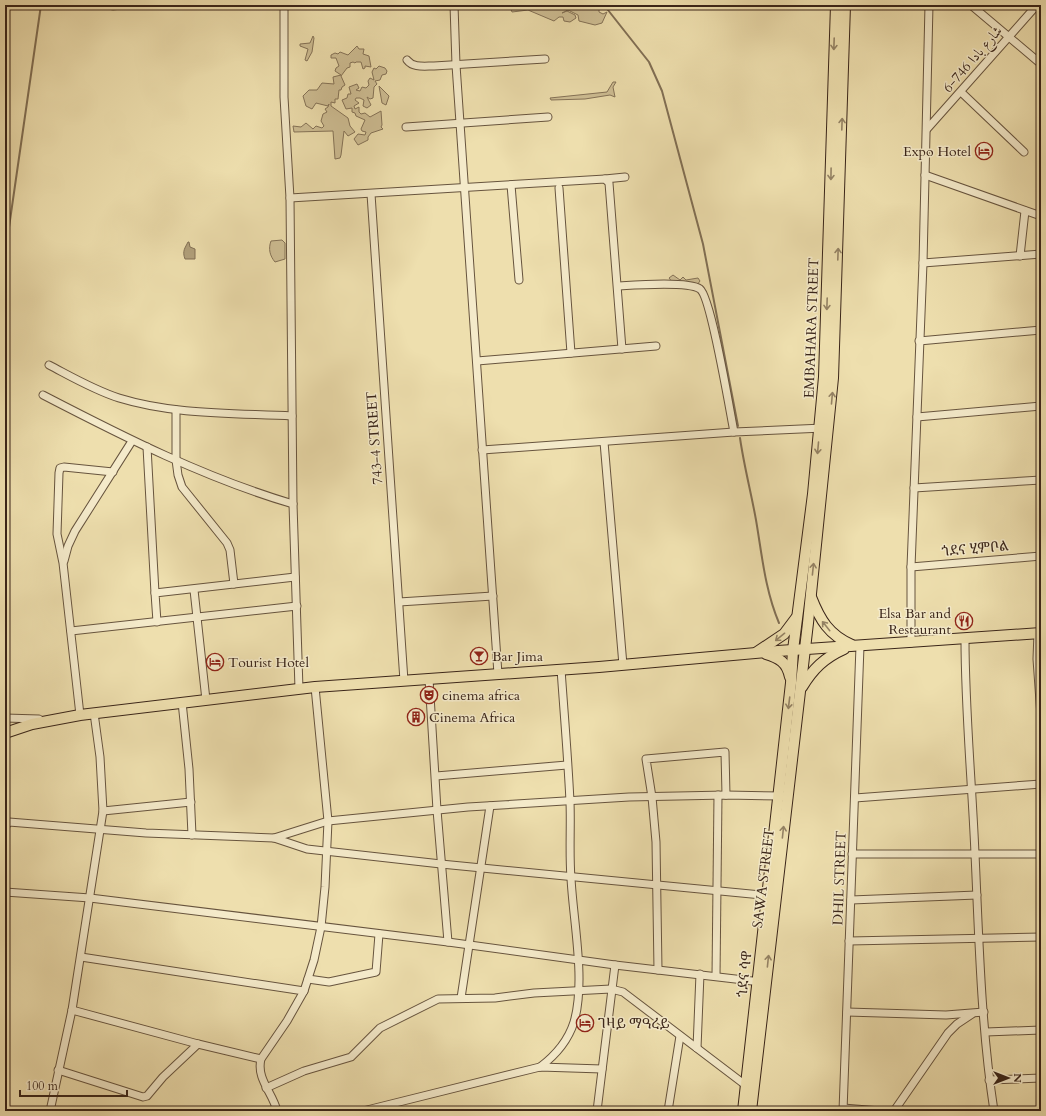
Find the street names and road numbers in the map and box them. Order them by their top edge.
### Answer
street label: شارع بادا 746-6 [938,22,1008,98]
street label: EMBAHARA STREET [800,257,823,399]
street label: 743-4 STREET [362,391,387,485]
street label: ጎደና ሂምቦል [941,536,1010,561]
street label: SAWA STREET [748,827,779,929]
street label: DHIL STREET [828,830,851,926]
street label: ጎደና ሳዋ [733,950,756,998]

